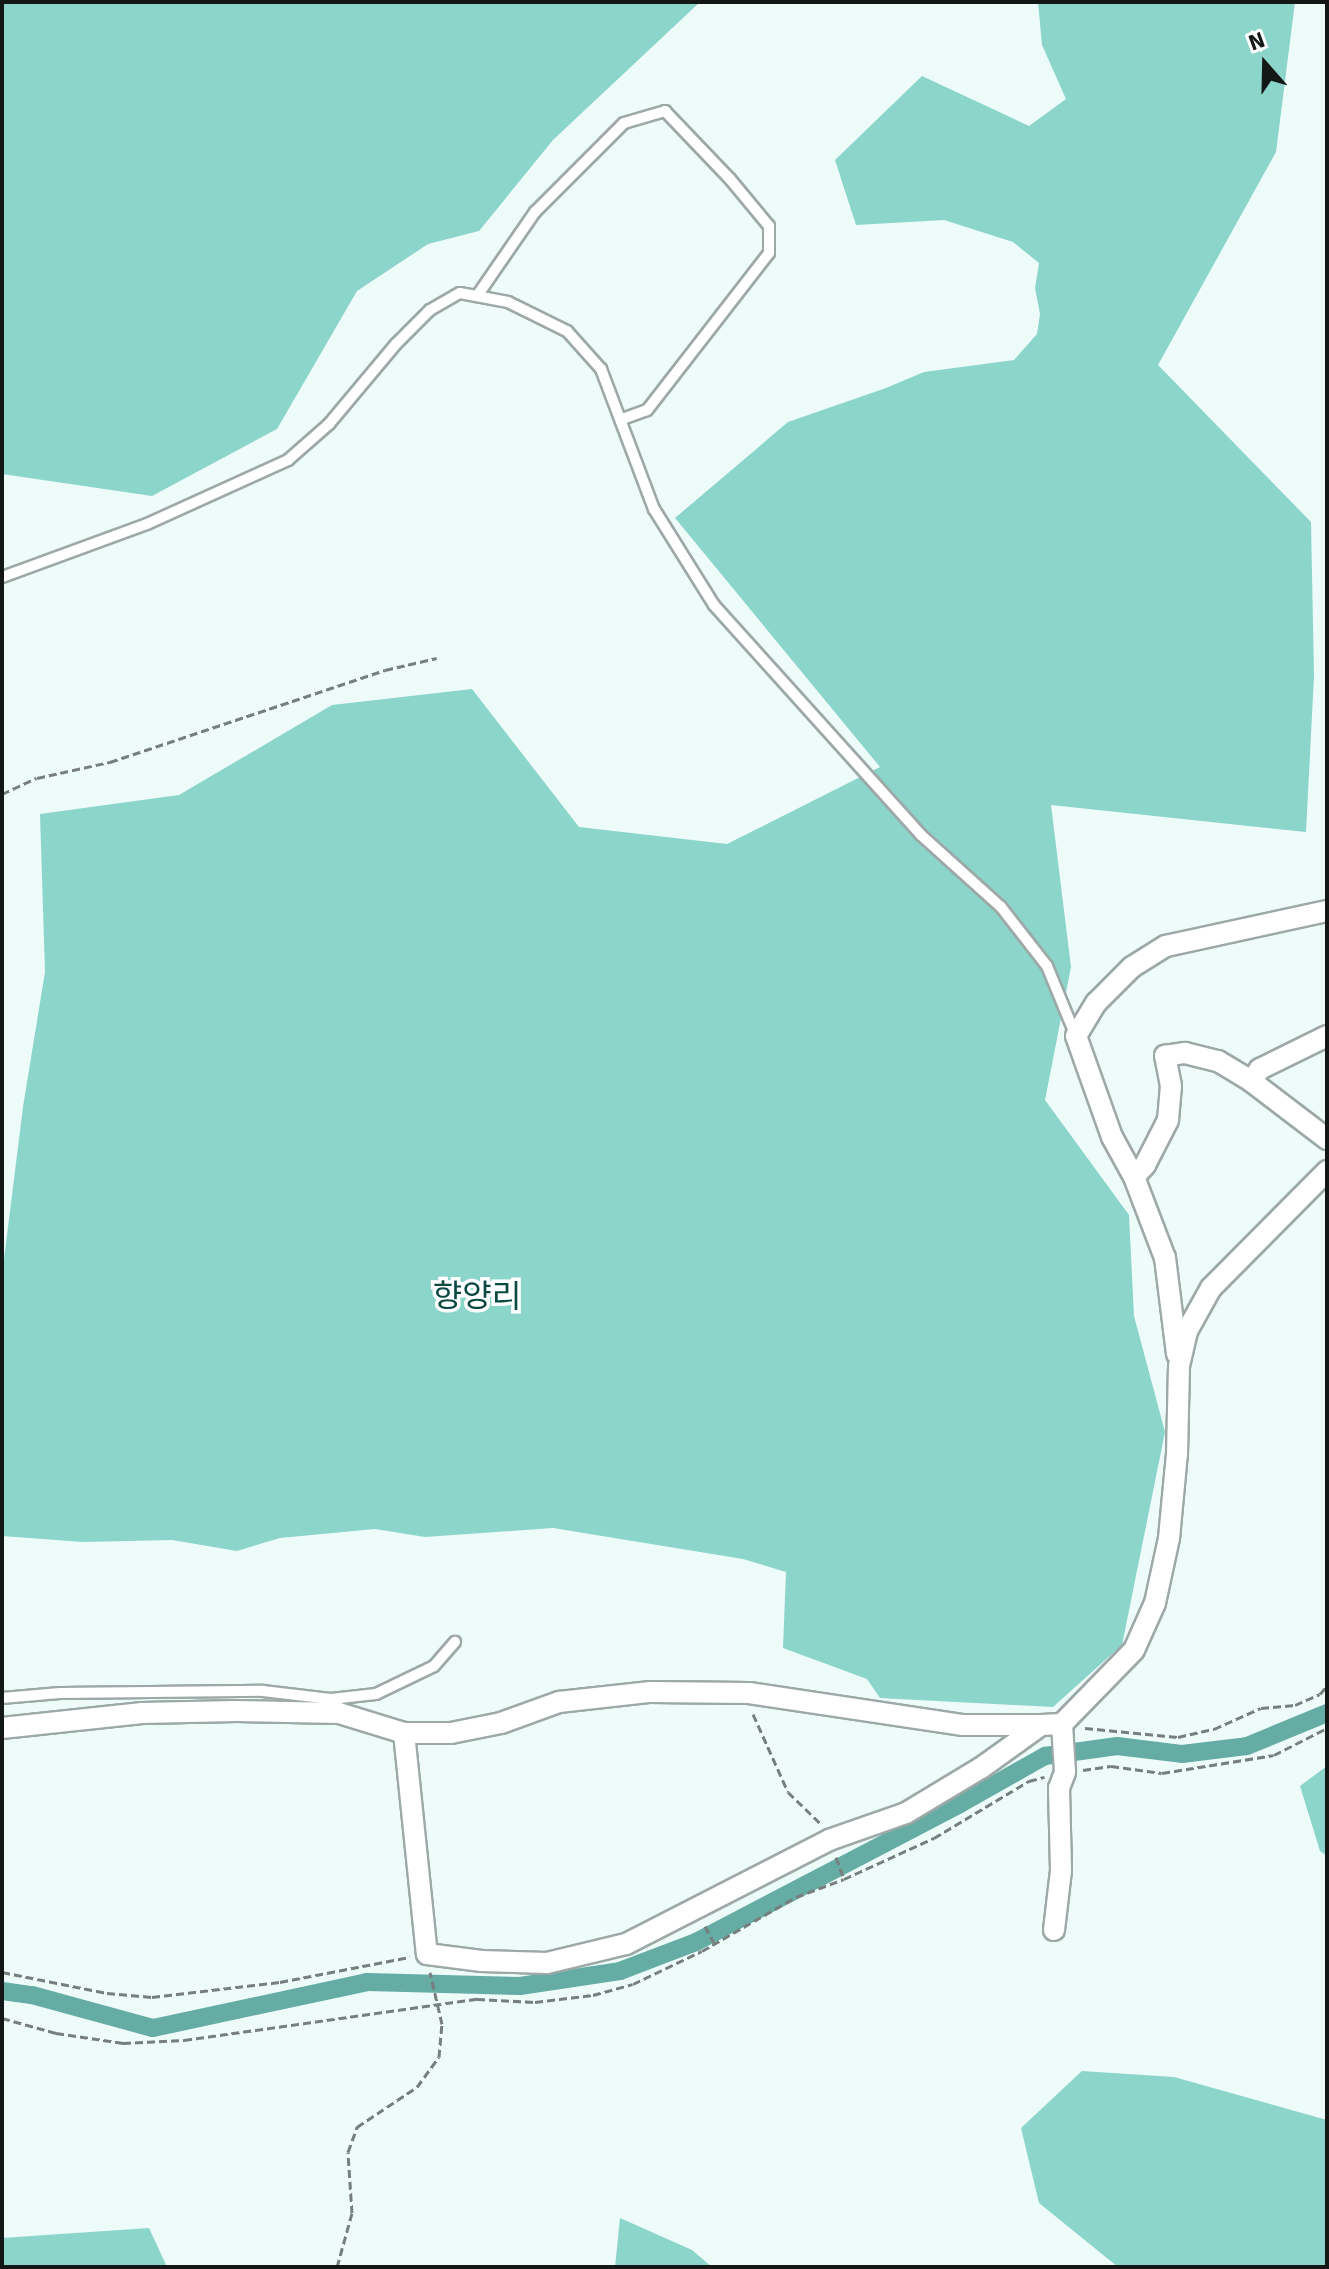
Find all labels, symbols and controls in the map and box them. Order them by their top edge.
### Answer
north arrow [1225,24,1305,104]
text: N [1245,26,1268,56]
district label: 향양리 [433,1278,521,1316]

